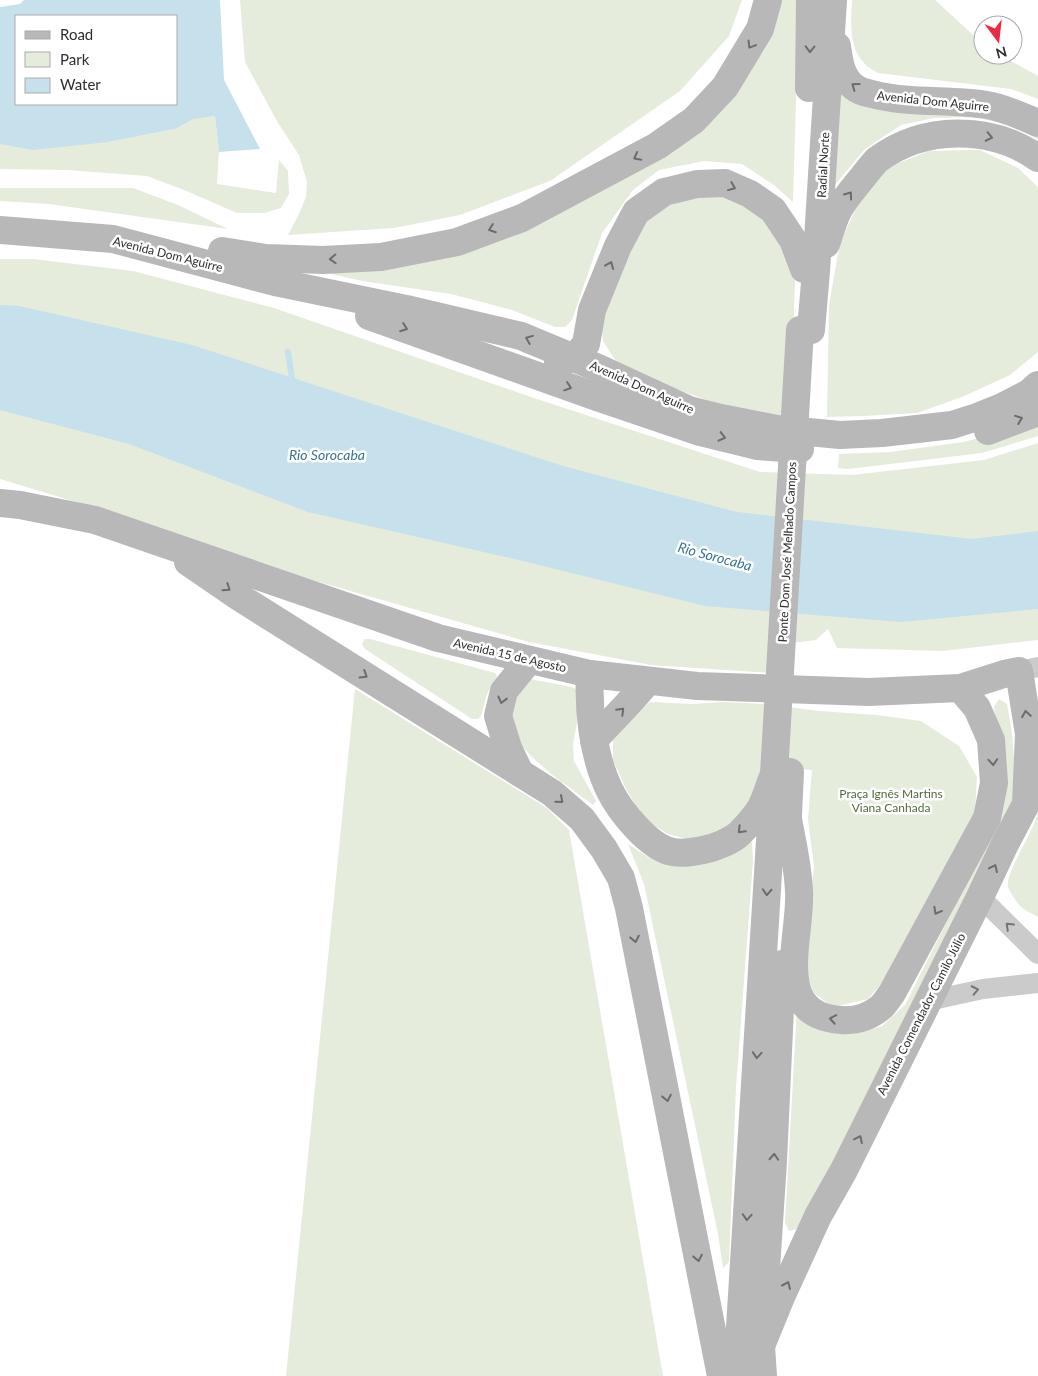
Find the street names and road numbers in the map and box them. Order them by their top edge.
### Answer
street label: Avenida Dom Aguirre [876,88,990,114]
street label: Radial Norte [814,132,832,198]
street label: Avenida Dom Aguirre [112,233,224,275]
street label: Avenida Dom Aguirre [588,357,696,417]
street label: Ponte Dom José Melhado Campos [775,461,799,643]
street label: Avenida 15 de Agosto [452,635,568,675]
street label: Avenida Comendador Camilo Júlio [874,930,969,1097]

